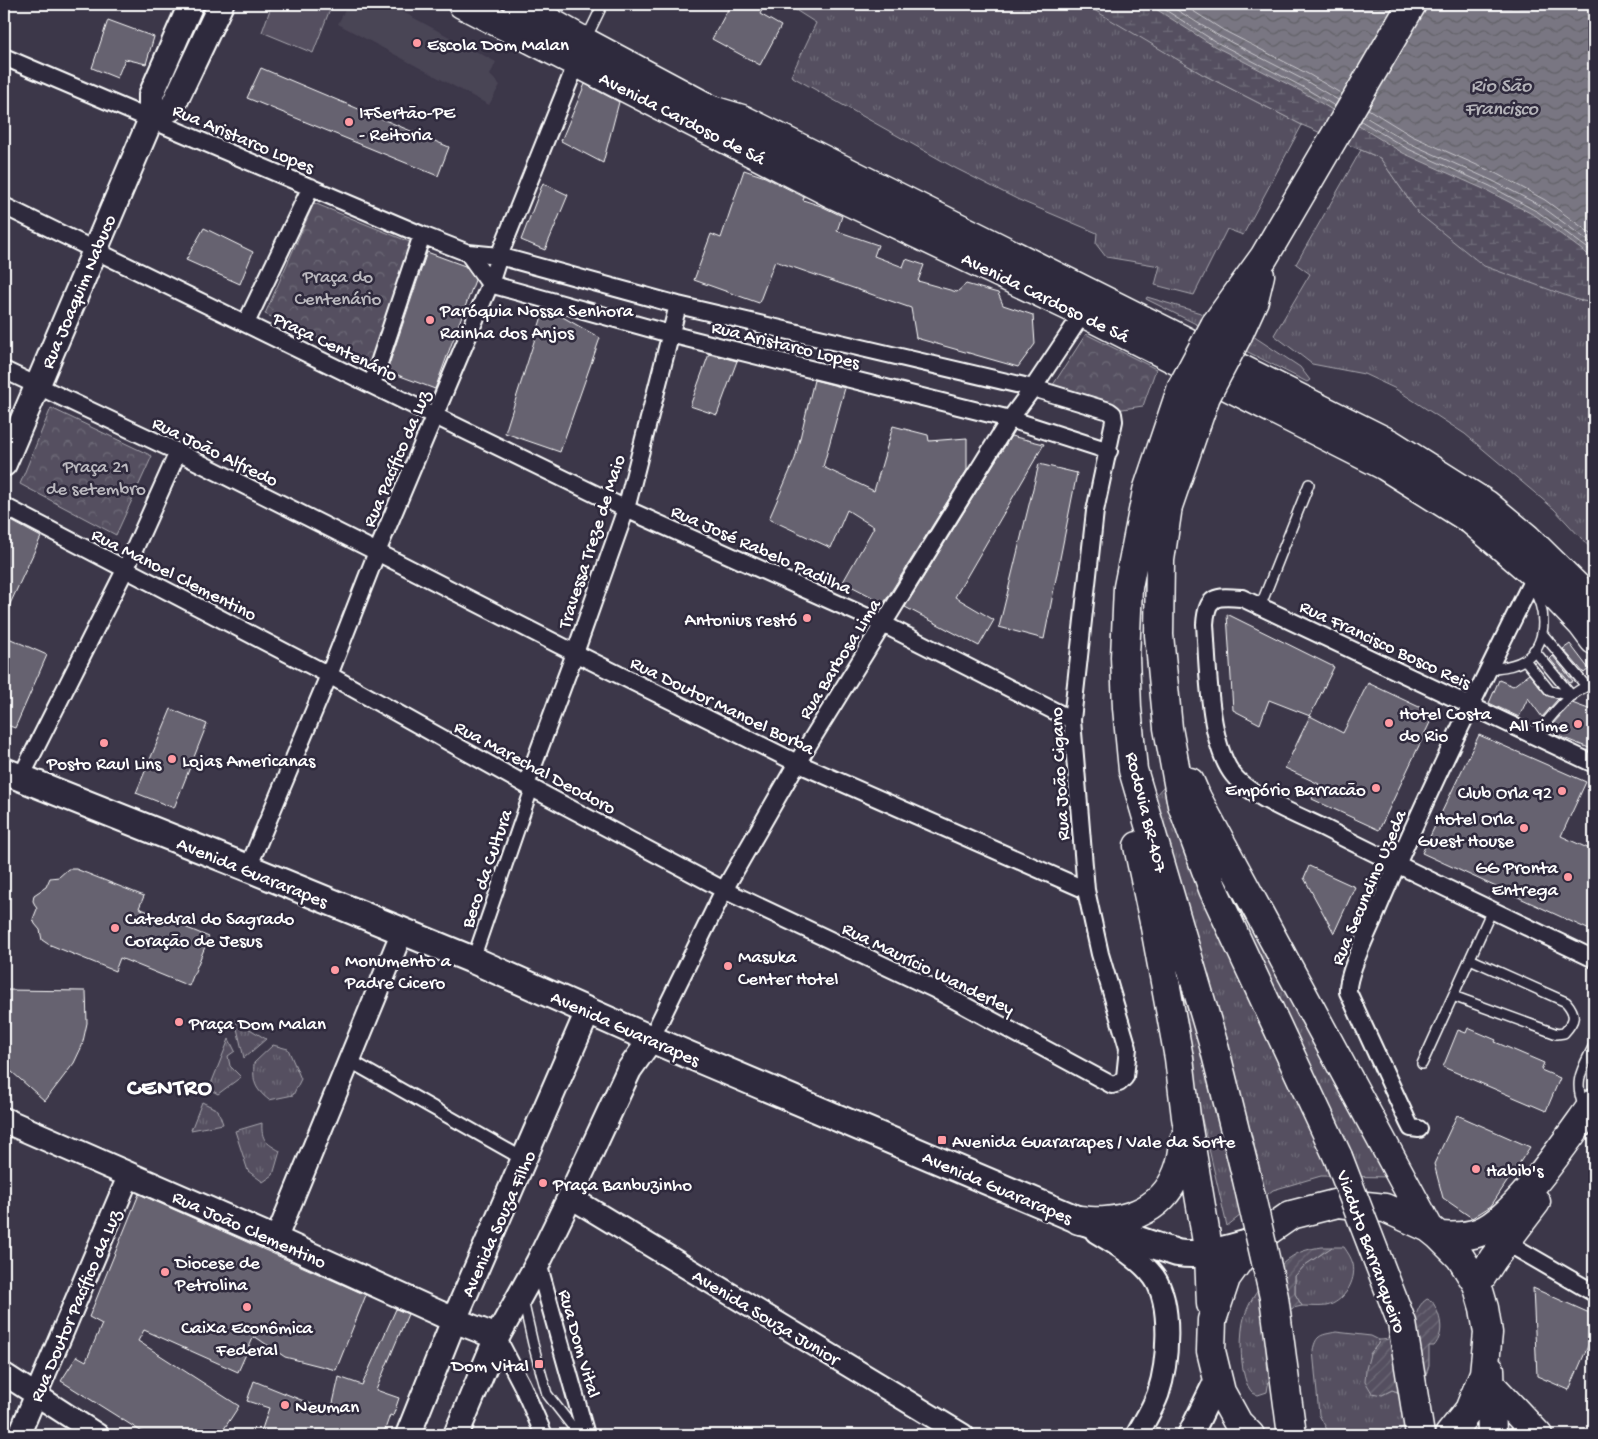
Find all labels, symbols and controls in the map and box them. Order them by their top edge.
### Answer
place label: Escola Dom Malan [427,35,569,58]
marker: Escola Dom Malan [411,37,423,49]
street label: Avenida Cardoso de Sá [594,68,770,173]
water label: Rio São Francisco [1464,76,1539,122]
street label: Rua Aristarco Lopes [168,100,318,181]
place label: IFSertão-PE - Reitoria [359,103,456,148]
marker: IFSertão-PE - Reitoria [343,116,355,128]
street label: Rua Joaquim Nabuco [37,212,123,373]
street label: Avenida Cardoso de Sá [957,249,1133,350]
park label: Praça do Centenário [295,267,382,312]
place label: Paróquia Nossa Senhora Rainha dos Anjos [439,301,635,346]
street label: Praça Centenário [267,308,401,388]
marker: Paróquia Nossa Senhora Rainha dos Anjos [424,314,436,326]
street label: Rua Aristarco Lopes [709,317,863,376]
street label: Rua Pacífico da Luz [359,387,438,531]
street label: Rua João Alfredo [148,413,281,494]
street label: Travessa Treze de Maio [554,452,632,633]
park label: Praça 21 de setembro [46,457,146,502]
street label: Rua José Rabelo Padilha [667,501,856,602]
street label: Rua Manoel Clementino [87,524,260,628]
street label: Rua Barbosa Lima [795,594,888,724]
street label: Rua Francisco Bosco Reis [1295,596,1475,696]
place label: Antonius restó [684,610,797,633]
marker: Antonius restó [801,612,813,624]
street label: Rua Doutor Manoel Borba [626,653,819,762]
place label: Hotel Costa do Rio [1399,704,1493,749]
street label: Rua João Cigano [1047,706,1076,841]
place label: All Time [1509,716,1568,739]
street label: Rua Marechal Deodoro [450,717,619,821]
marker: Hotel Costa do Rio [1383,717,1395,729]
marker: All Time [1572,718,1584,730]
marker: Posto Raul Lins [98,737,110,749]
street label: Rodovia BR-407 [1118,750,1171,877]
place label: Lojas Americanas [182,751,316,774]
marker: Lojas Americanas [166,753,178,765]
place label: Posto Raul Lins [46,754,162,777]
place label: Empório Barracão [1225,780,1366,803]
marker: Empório Barracão [1370,782,1382,794]
place label: Club Orla 92 [1458,783,1552,806]
marker: Club Orla 92 [1556,785,1568,797]
street label: Beco da Cultura [457,805,520,932]
street label: Rua Secundino Uzeda [1327,806,1414,969]
place label: Hotel Orla Guest House [1418,809,1515,854]
marker: Hotel Orla Guest House [1518,822,1530,834]
street label: Avenida Guararapes [173,833,332,915]
place label: GG Pronta Entrega [1475,858,1559,903]
marker: GG Pronta Entrega [1562,871,1574,883]
place label: Catedral do Sagrado Coração de Jesus [125,909,295,954]
street label: Rua Maurício Wanderley [837,918,1018,1022]
marker: Catedral do Sagrado Coração de Jesus [109,922,121,934]
place label: Masuka Center Hotel [738,947,838,992]
place label: Monumento a Padre Cicero [344,951,452,996]
marker: Masuka Center Hotel [722,960,734,972]
marker: Monumento a Padre Cicero [329,964,341,976]
street label: Avenida Guararapes [546,987,704,1074]
place label: Praça Dom Malan [188,1014,326,1037]
marker: Praça Dom Malan [173,1016,185,1028]
district label: CENTRO [127,1075,213,1104]
place label: Avenida Guararapes / Vale da Sorte [952,1132,1235,1155]
marker: Avenida Guararapes / Vale da Sorte [936,1134,948,1146]
street label: Avenida Guararapes [918,1147,1076,1232]
street label: Avenida Souza Filho [458,1148,543,1301]
place label: Habib's [1486,1161,1544,1184]
marker: Habib's [1470,1163,1482,1175]
street label: Viaduto Barranqueiro [1329,1167,1410,1337]
place label: Praça Banbuzinho [552,1175,692,1198]
marker: Praça Banbuzinho [537,1177,549,1189]
street label: Rua João Clementino [168,1187,329,1276]
street label: Rua Doutor Pacífico da Luz [26,1206,128,1406]
place label: Diocese de Petrolina [173,1253,260,1298]
marker: Diocese de Petrolina [159,1266,171,1278]
street label: Avenida Souza Junior [687,1266,845,1373]
street label: Rua Dom Vital [551,1287,604,1401]
marker: Caixa Econômica Federal [241,1301,253,1313]
place label: Caixa Econômica Federal [181,1318,314,1363]
place label: Dom Vital [450,1356,529,1379]
marker: Dom Vital [533,1358,545,1370]
place label: Neuman [295,1397,359,1420]
marker: Neuman [279,1399,291,1411]

